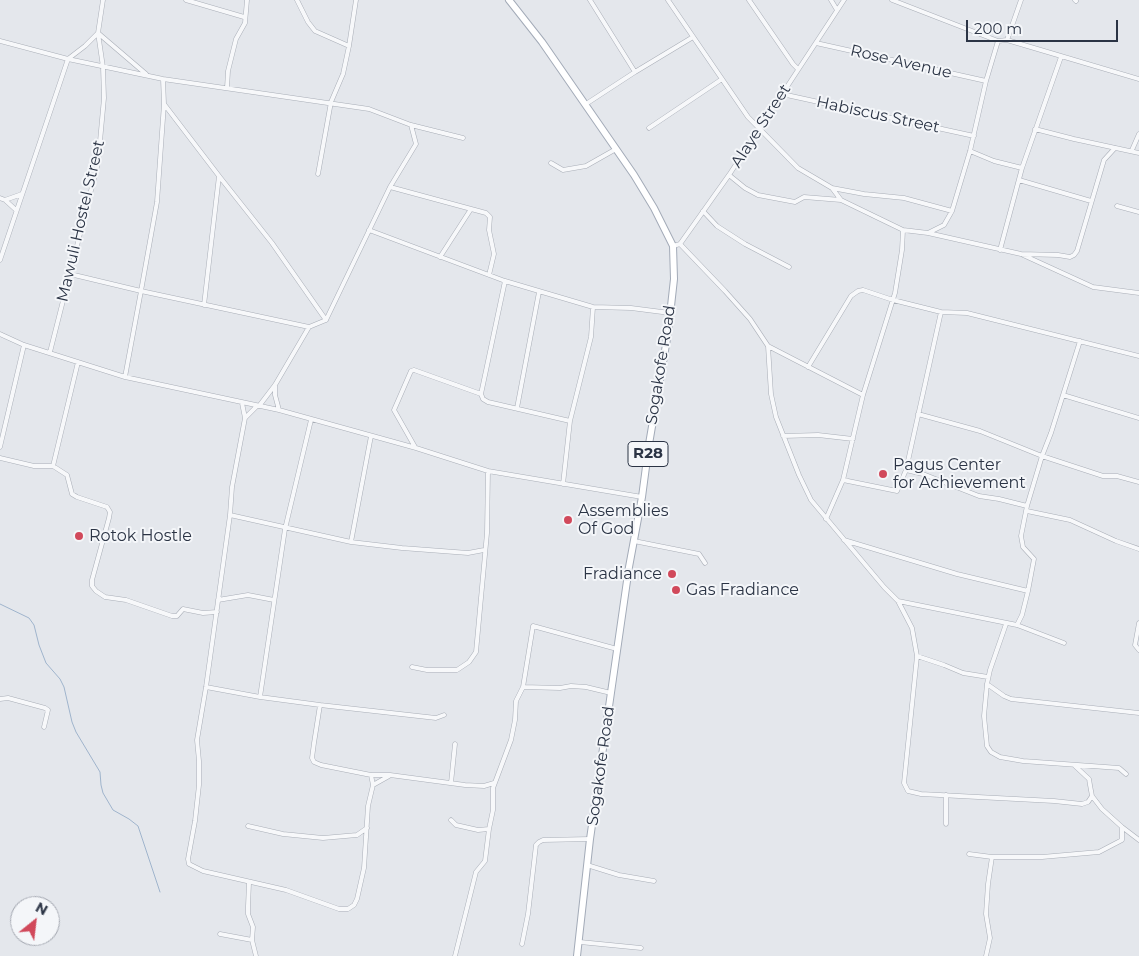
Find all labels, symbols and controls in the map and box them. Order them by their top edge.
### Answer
scale bar [969,10,1122,42]
text: 200 m [974,19,1022,38]
street label: Rose Avenue [848,41,954,83]
street label: Alaye Street [727,81,795,171]
street label: Habiscus Street [815,93,941,137]
street label: Mawuli Hostel Street [53,138,109,304]
street label: Sogakofe Road [642,304,680,426]
road number: R28 [628,442,668,466]
place label: Pagus Center for Achievement [893,455,1026,493]
marker: Pagus Center for Achievement [877,468,889,480]
place label: Assemblies Of God [578,501,669,539]
marker: Assemblies Of God [562,514,574,526]
place label: Rotok Hostle [89,526,192,546]
marker: Rotok Hostle [73,530,85,542]
place label: Fradiance [583,564,662,584]
marker: Fradiance [666,568,678,580]
place label: Gas Fradiance [686,580,799,600]
marker: Gas Fradiance [670,584,682,596]
street label: Sogakofe Road [583,705,619,827]
north arrow [10,896,60,946]
text: N [32,898,51,919]

